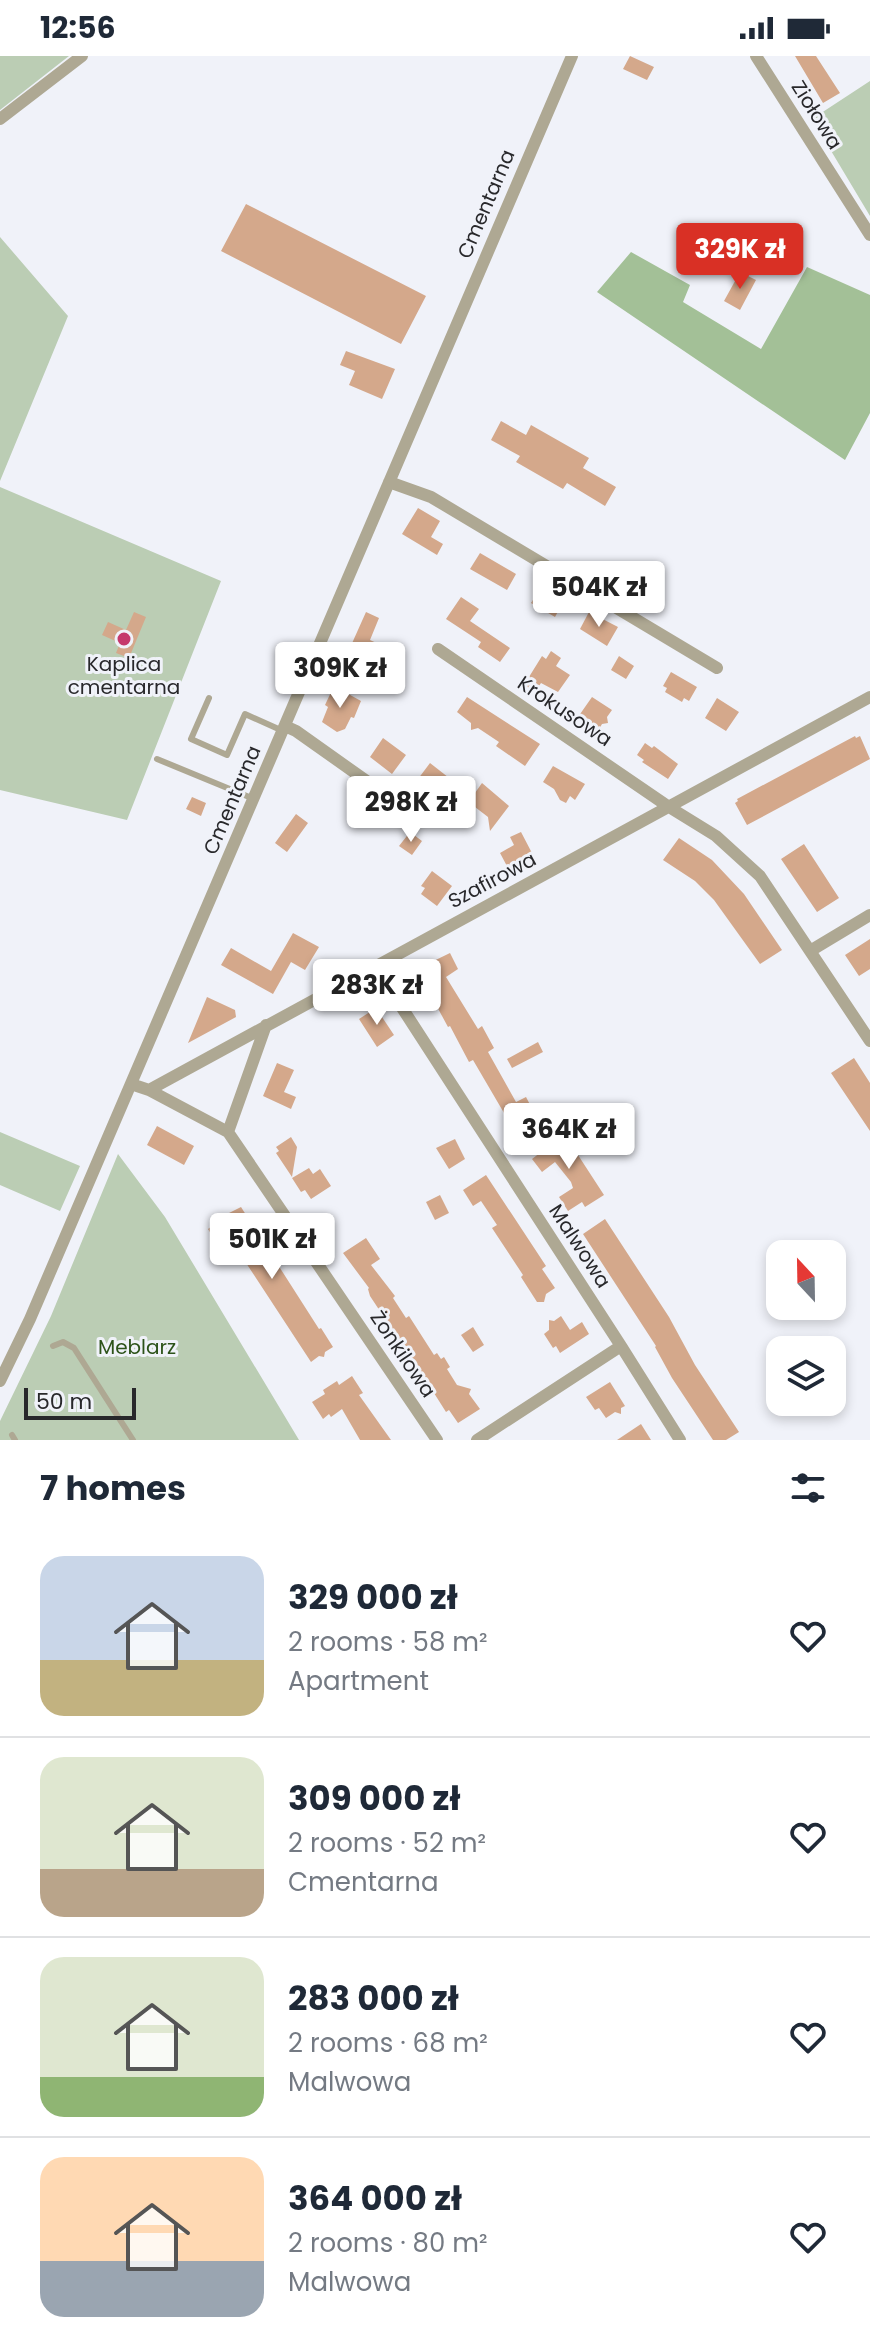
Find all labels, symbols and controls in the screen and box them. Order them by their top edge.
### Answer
text: 12:56 [40,6,116,49]
street label: Ziołowa [785,75,849,155]
street label: Cmentarna [450,145,522,263]
pin: 329K zł [666,223,814,291]
text: 329K zł [694,231,786,267]
pin: 504K zł [525,561,673,629]
text: 504K zł [551,569,647,605]
marker: Kaplica cmentarna [115,630,133,648]
pin: 309K zł [266,642,414,710]
place label: Kaplica cmentarna [68,650,180,701]
text: 309K zł [293,650,387,686]
street label: Krokusowa [512,669,618,753]
street label: Cmentarna [196,741,268,859]
pin: 298K zł [337,776,485,844]
text: 298K zł [365,784,457,820]
street label: Szafirowa [443,845,541,915]
pin: 283K zł [303,959,451,1027]
text: 283K zł [331,967,423,1003]
pin: 364K zł [495,1103,643,1171]
text: 364K zł [522,1111,616,1147]
street label: Malwowa [542,1199,618,1293]
pin: 501K zł [198,1213,346,1281]
text: 501K zł [228,1221,316,1257]
north arrow [766,1240,846,1320]
map controls [766,1240,846,1416]
street label: Żonkilowa [364,1305,442,1403]
park label: Meblarz [98,1333,176,1361]
button: layers [766,1336,846,1416]
scale bar [24,1384,136,1420]
text: 50 m [36,1386,92,1417]
text: 7 homes [40,1464,186,1512]
icon: filters [786,1466,830,1510]
text: 329 000 zł [288,1573,458,1621]
icon: home [104,1588,200,1684]
icon: heart [786,1614,830,1658]
text: 2 rooms · 58 m² [288,1624,488,1660]
text: Apartment [288,1663,429,1699]
text: 309 000 zł [288,1774,460,1822]
icon: home [104,1789,200,1885]
icon: heart [786,1815,830,1859]
text: 2 rooms · 52 m² [288,1825,486,1861]
text: Cmentarna [288,1864,439,1900]
text: 283 000 zł [288,1974,459,2022]
icon: home [104,1989,200,2085]
icon: heart [786,2015,830,2059]
text: 2 rooms · 68 m² [288,2025,488,2061]
text: Malwowa [288,2064,411,2100]
text: 364 000 zł [288,2174,462,2222]
icon: home [104,2189,200,2285]
icon: heart [786,2215,830,2259]
text: 2 rooms · 80 m² [288,2225,488,2261]
text: Malwowa [288,2264,411,2300]

